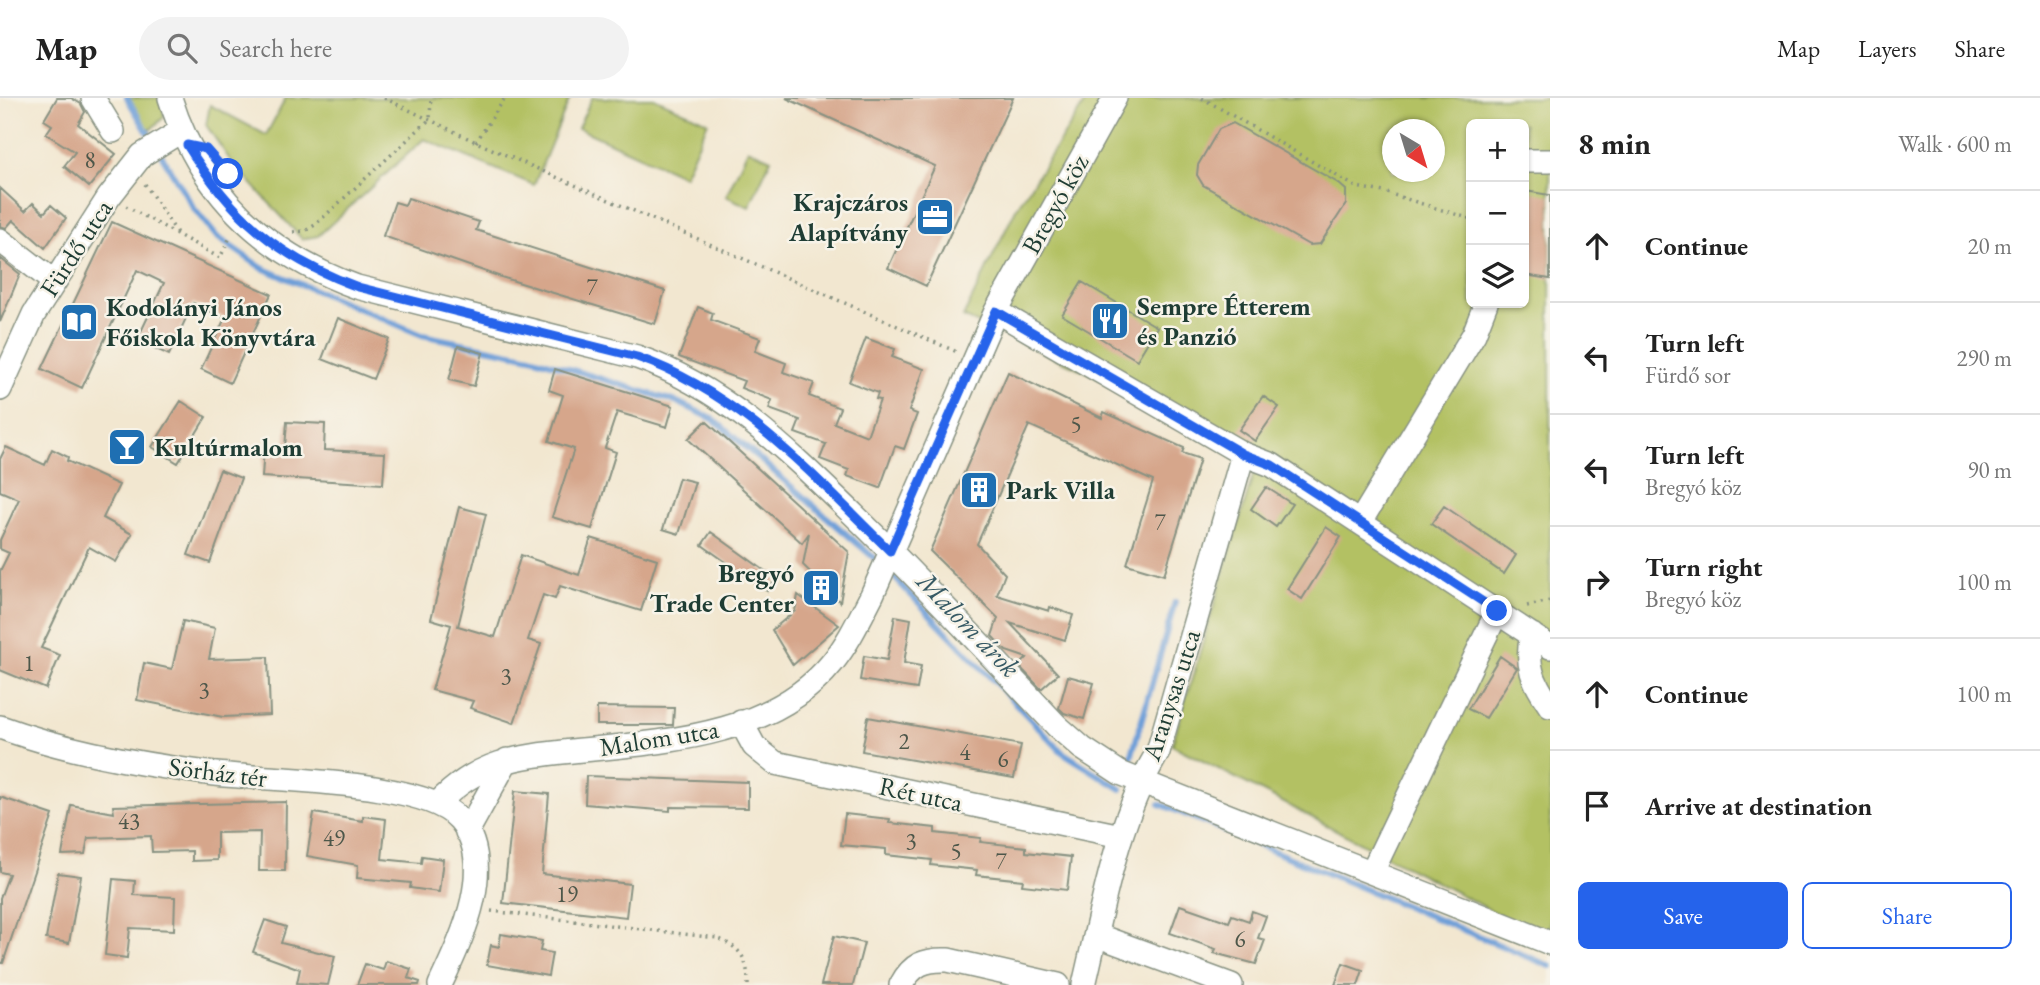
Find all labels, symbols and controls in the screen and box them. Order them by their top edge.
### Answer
search box [139,17,629,80]
text: Map [35,27,97,70]
icon: search [163,29,201,67]
text: Search here [219,31,332,65]
text: Map [1777,33,1820,64]
text: Layers [1858,33,1917,64]
text: Share [1955,33,2005,64]
north arrow [1382,119,1445,182]
map controls [1466,119,1529,308]
button: + [1466,119,1529,182]
text: 8 min [1578,124,1651,163]
text: Walk · 600 m [1898,129,2012,159]
house number: 8 [84,145,96,175]
street label: Bregyó köz [1014,148,1096,260]
route start [212,158,243,189]
button: − [1466,182,1529,245]
place label: Krajczáros Alapítvány [788,185,908,249]
street label: Fürdő utca [32,192,120,303]
office icon: Krajczáros Alapítvány [914,196,956,238]
icon: ahead [1578,227,1616,265]
text: Continue [1645,229,1748,263]
text: 20 m [1967,231,2012,261]
button: layers [1466,245,1529,308]
house number: 7 [586,272,598,302]
place label: Sempre Étterem és Panzió [1137,289,1311,353]
place label: Kodolányi János Főiskola Könyvtára [106,290,316,354]
restaurant icon: Sempre Étterem és Panzió [1089,300,1131,342]
library icon: Kodolányi János Főiskola Könyvtára [58,301,100,343]
text: Turn left [1645,326,1744,360]
icon: left [1578,339,1616,377]
text: 290 m [1956,343,2012,373]
text: Fürdő sor [1645,360,1731,390]
house number: 5 [1070,409,1082,439]
bar icon: Kultúrmalom [106,426,148,468]
place label: Kultúrmalom [154,430,303,464]
text: Turn left [1645,438,1744,472]
icon: left [1578,451,1616,489]
text: 90 m [1967,455,2012,485]
building icon: Park Villa [958,469,1000,511]
text: Bregyó köz [1645,472,1741,502]
place label: Park Villa [1006,473,1116,507]
house number: 7 [1154,507,1166,537]
text: Turn right [1645,550,1763,584]
place label: Bregyó Trade Center [649,556,794,620]
water label: Malom árok [908,562,1029,685]
icon: right [1578,563,1616,601]
building icon: Bregyó Trade Center [800,567,842,609]
text: 100 m [1956,567,2012,597]
text: Bregyó köz [1645,584,1741,614]
route end [1481,595,1512,626]
street label: Aranysas utca [1134,625,1208,766]
house number: 1 [23,648,35,678]
house number: 3 [500,661,512,691]
house number: 3 [198,675,210,705]
icon: ahead [1578,675,1616,713]
text: Continue [1645,677,1748,711]
text: 100 m [1956,679,2012,709]
street label: Malom utca [597,712,722,764]
house number: 2 [898,726,910,756]
house number: 4 [959,737,971,767]
house number: 6 [997,744,1009,774]
street label: Sörház tér [167,749,269,795]
street label: Rét utca [876,769,966,820]
icon: arrive [1578,787,1616,825]
text: Arrive at destination [1645,789,1872,823]
house number: 43 [118,806,140,836]
house number: 49 [323,823,345,853]
house number: 3 [905,826,917,856]
house number: 5 [950,836,962,866]
house number: 7 [995,846,1007,876]
house number: 19 [556,879,578,909]
button: Save [1578,882,1788,949]
button: Share [1802,882,2012,949]
house number: 6 [1234,924,1246,954]

